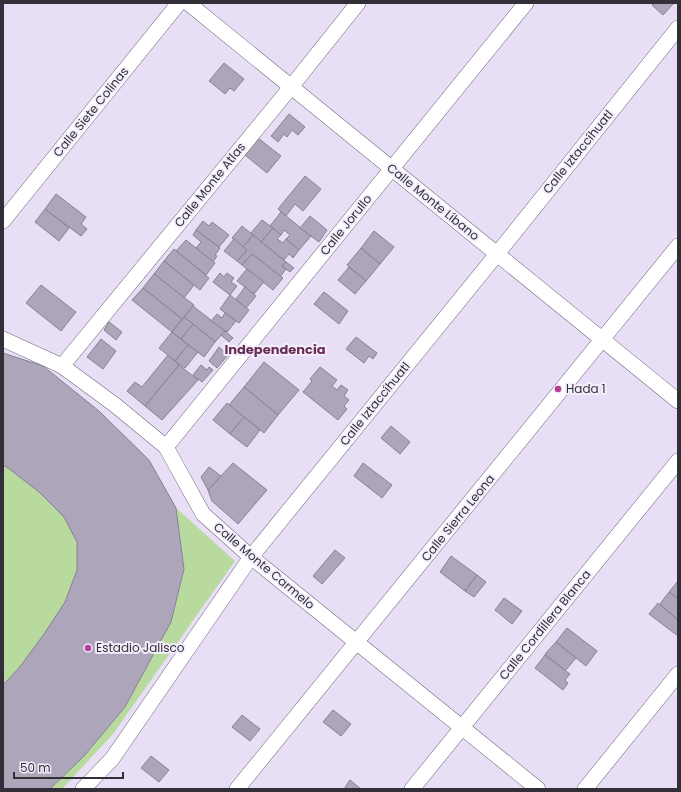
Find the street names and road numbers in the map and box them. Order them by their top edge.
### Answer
street label: Calle Siete Colinas [49,63,132,160]
street label: Calle Iztaccíhuatl [539,106,617,197]
street label: Calle Monte Atlas [170,139,249,231]
street label: Calle Monte Líbano [384,159,483,244]
street label: Calle Jorullo [316,190,376,259]
street label: Calle Iztaccíhuatl [336,358,414,449]
street label: Calle Sierra Leona [417,470,498,565]
street label: Calle Monte Carmelo [210,518,319,613]
street label: Calle Cordillera Blanca [495,566,594,683]

